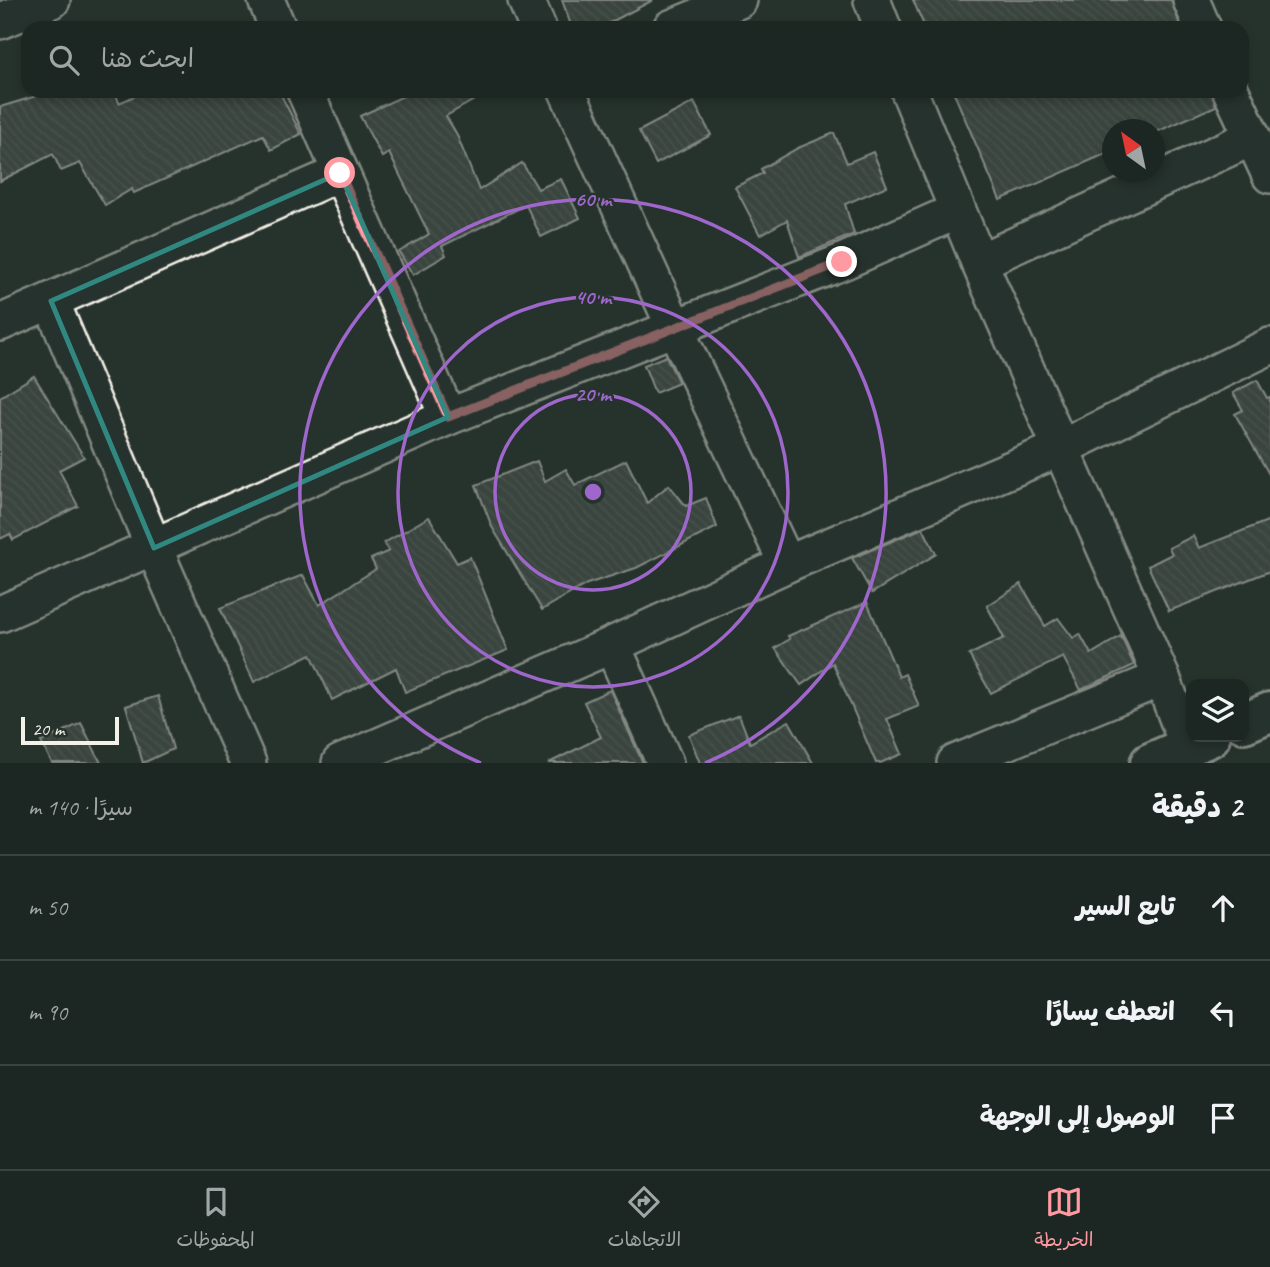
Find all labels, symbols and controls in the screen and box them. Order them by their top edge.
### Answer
search box [21,21,1249,98]
icon: search [45,41,83,79]
text: ابحث هنا [101,42,194,75]
north arrow [1102,119,1165,182]
route start [324,157,355,188]
text: 60 m [575,186,613,212]
route end [826,246,857,277]
text: 40 m [575,284,613,310]
text: 20 m [575,381,613,407]
centre of rings [581,480,605,504]
map controls [1186,679,1249,742]
button: layers [1186,679,1249,742]
scale bar [21,714,119,746]
text: 20 m [32,717,64,741]
text: 2 دقيقة [1152,788,1242,826]
text: سيرًا · 140 m [28,793,133,822]
icon: ahead [1204,889,1242,927]
text: تابع السير [1076,890,1175,923]
text: 50 m [28,893,67,922]
icon: left [1204,994,1242,1032]
text: انعطف يسارًا [1046,995,1175,1028]
text: 90 m [28,998,67,1027]
icon: arrive [1204,1099,1242,1137]
text: الوصول إلى الوجهة [980,1100,1175,1133]
tab: المحفوظات [177,1183,255,1256]
tab: الاتجاهات [608,1183,681,1256]
tab: الخريطة [1034,1183,1093,1256]

